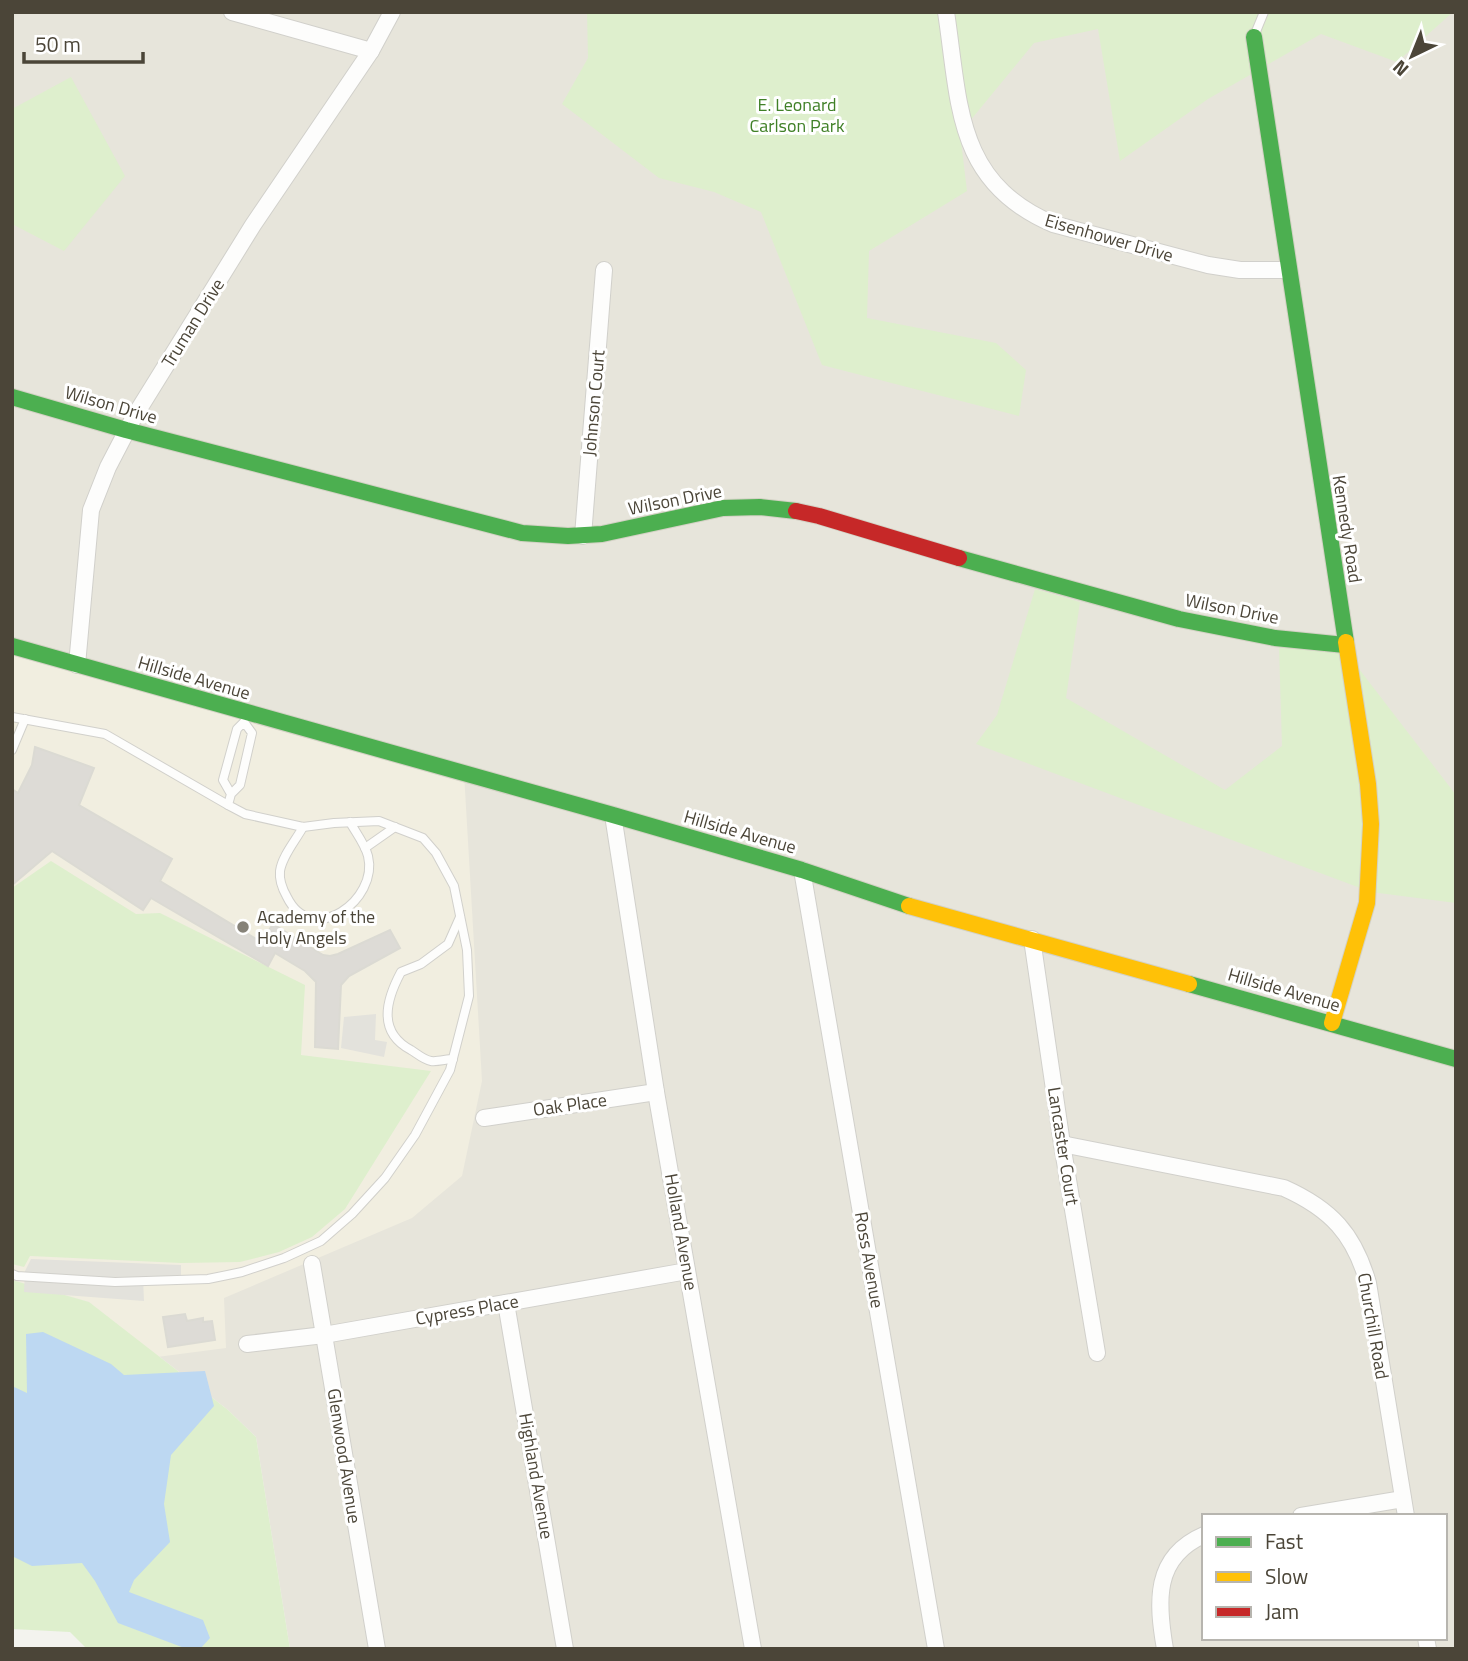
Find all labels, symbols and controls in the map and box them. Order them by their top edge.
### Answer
scale bar [24,21,144,65]
north arrow [1377,21,1447,91]
text: 50 m [35,28,81,60]
text: N [1385,54,1415,84]
park label: E. Leonard Carlson Park [749,91,845,139]
street label: Eisenhower Drive [1042,206,1176,269]
street label: Truman Drive [154,273,231,373]
street label: Johnson Court [575,348,612,457]
street label: Wilson Drive [62,378,160,431]
street label: Kennedy Road [1326,473,1369,585]
street label: Wilson Drive [626,477,724,522]
street label: Wilson Drive [1183,586,1281,631]
street label: Hillside Avenue [135,649,253,706]
street label: Hillside Avenue [681,803,799,860]
place label: Academy of the Holy Angels [257,903,375,951]
marker: Academy of the Holy Angels [235,919,251,935]
street label: Hillside Avenue [1225,961,1343,1018]
street label: Lancaster Court [1041,1085,1086,1208]
street label: Oak Place [531,1086,609,1123]
street label: Holland Avenue [658,1171,705,1293]
street label: Ross Avenue [848,1210,891,1310]
street label: Churchill Road [1351,1271,1396,1381]
street label: Cypress Place [413,1287,521,1332]
street label: Glenwood Avenue [320,1386,368,1525]
street label: Highland Avenue [512,1411,561,1541]
legend [1202,1514,1447,1640]
text: Fast [1265,1525,1304,1557]
text: Slow [1265,1560,1308,1592]
text: Jam [1265,1595,1299,1627]

